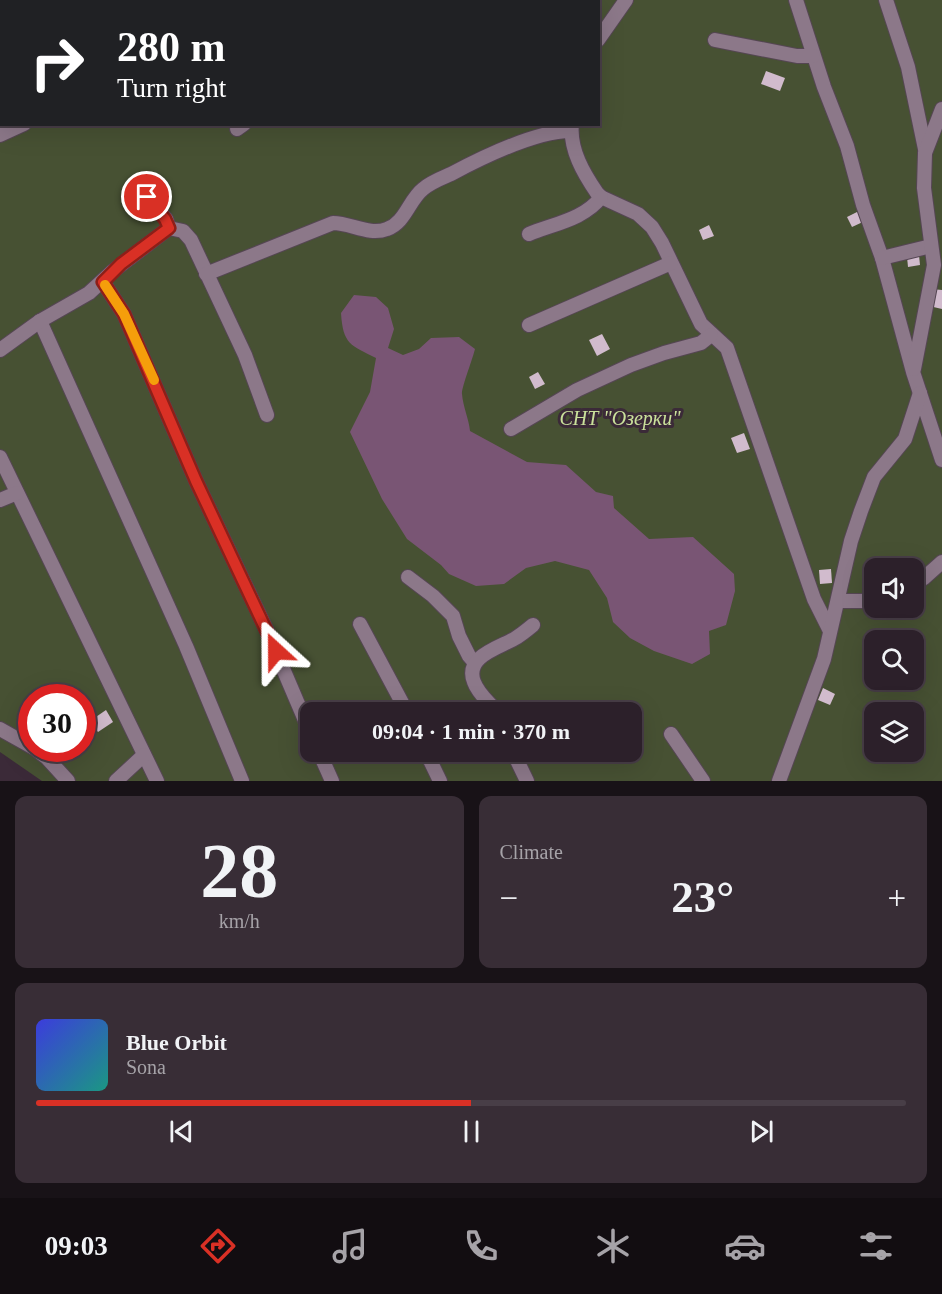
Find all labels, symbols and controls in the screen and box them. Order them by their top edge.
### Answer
icon: right [18,24,96,102]
text: 280 m [117,24,226,70]
text: Turn right [117,73,226,103]
pin [121,171,172,222]
icon: arrive [130,180,163,213]
park label: СНТ "Озерки" [559,407,681,430]
map controls [864,558,924,762]
button: sound [864,558,924,618]
position arrow [244,619,308,683]
button: search [864,630,924,690]
speed limit sign: 30 [18,684,96,762]
button: layers [864,702,924,762]
text: 09:04 · 1 min · 370 m [372,719,570,744]
text: 28 [200,827,278,914]
text: Climate [500,841,563,863]
text: 23° [671,872,734,922]
text: − [500,880,518,916]
text: + [887,880,906,916]
text: km/h [219,910,260,932]
text: Blue Orbit [126,1030,227,1055]
text: Sona [126,1056,166,1078]
icon: previous [165,1115,198,1148]
icon: pause [455,1115,488,1148]
icon: next [745,1115,778,1148]
icon: directions [197,1225,239,1267]
icon: music [329,1225,371,1267]
icon: phone [460,1225,502,1267]
icon: climate [592,1225,634,1267]
icon: car [724,1225,766,1267]
icon: filters [855,1225,897,1267]
text: 09:03 [45,1231,108,1261]

